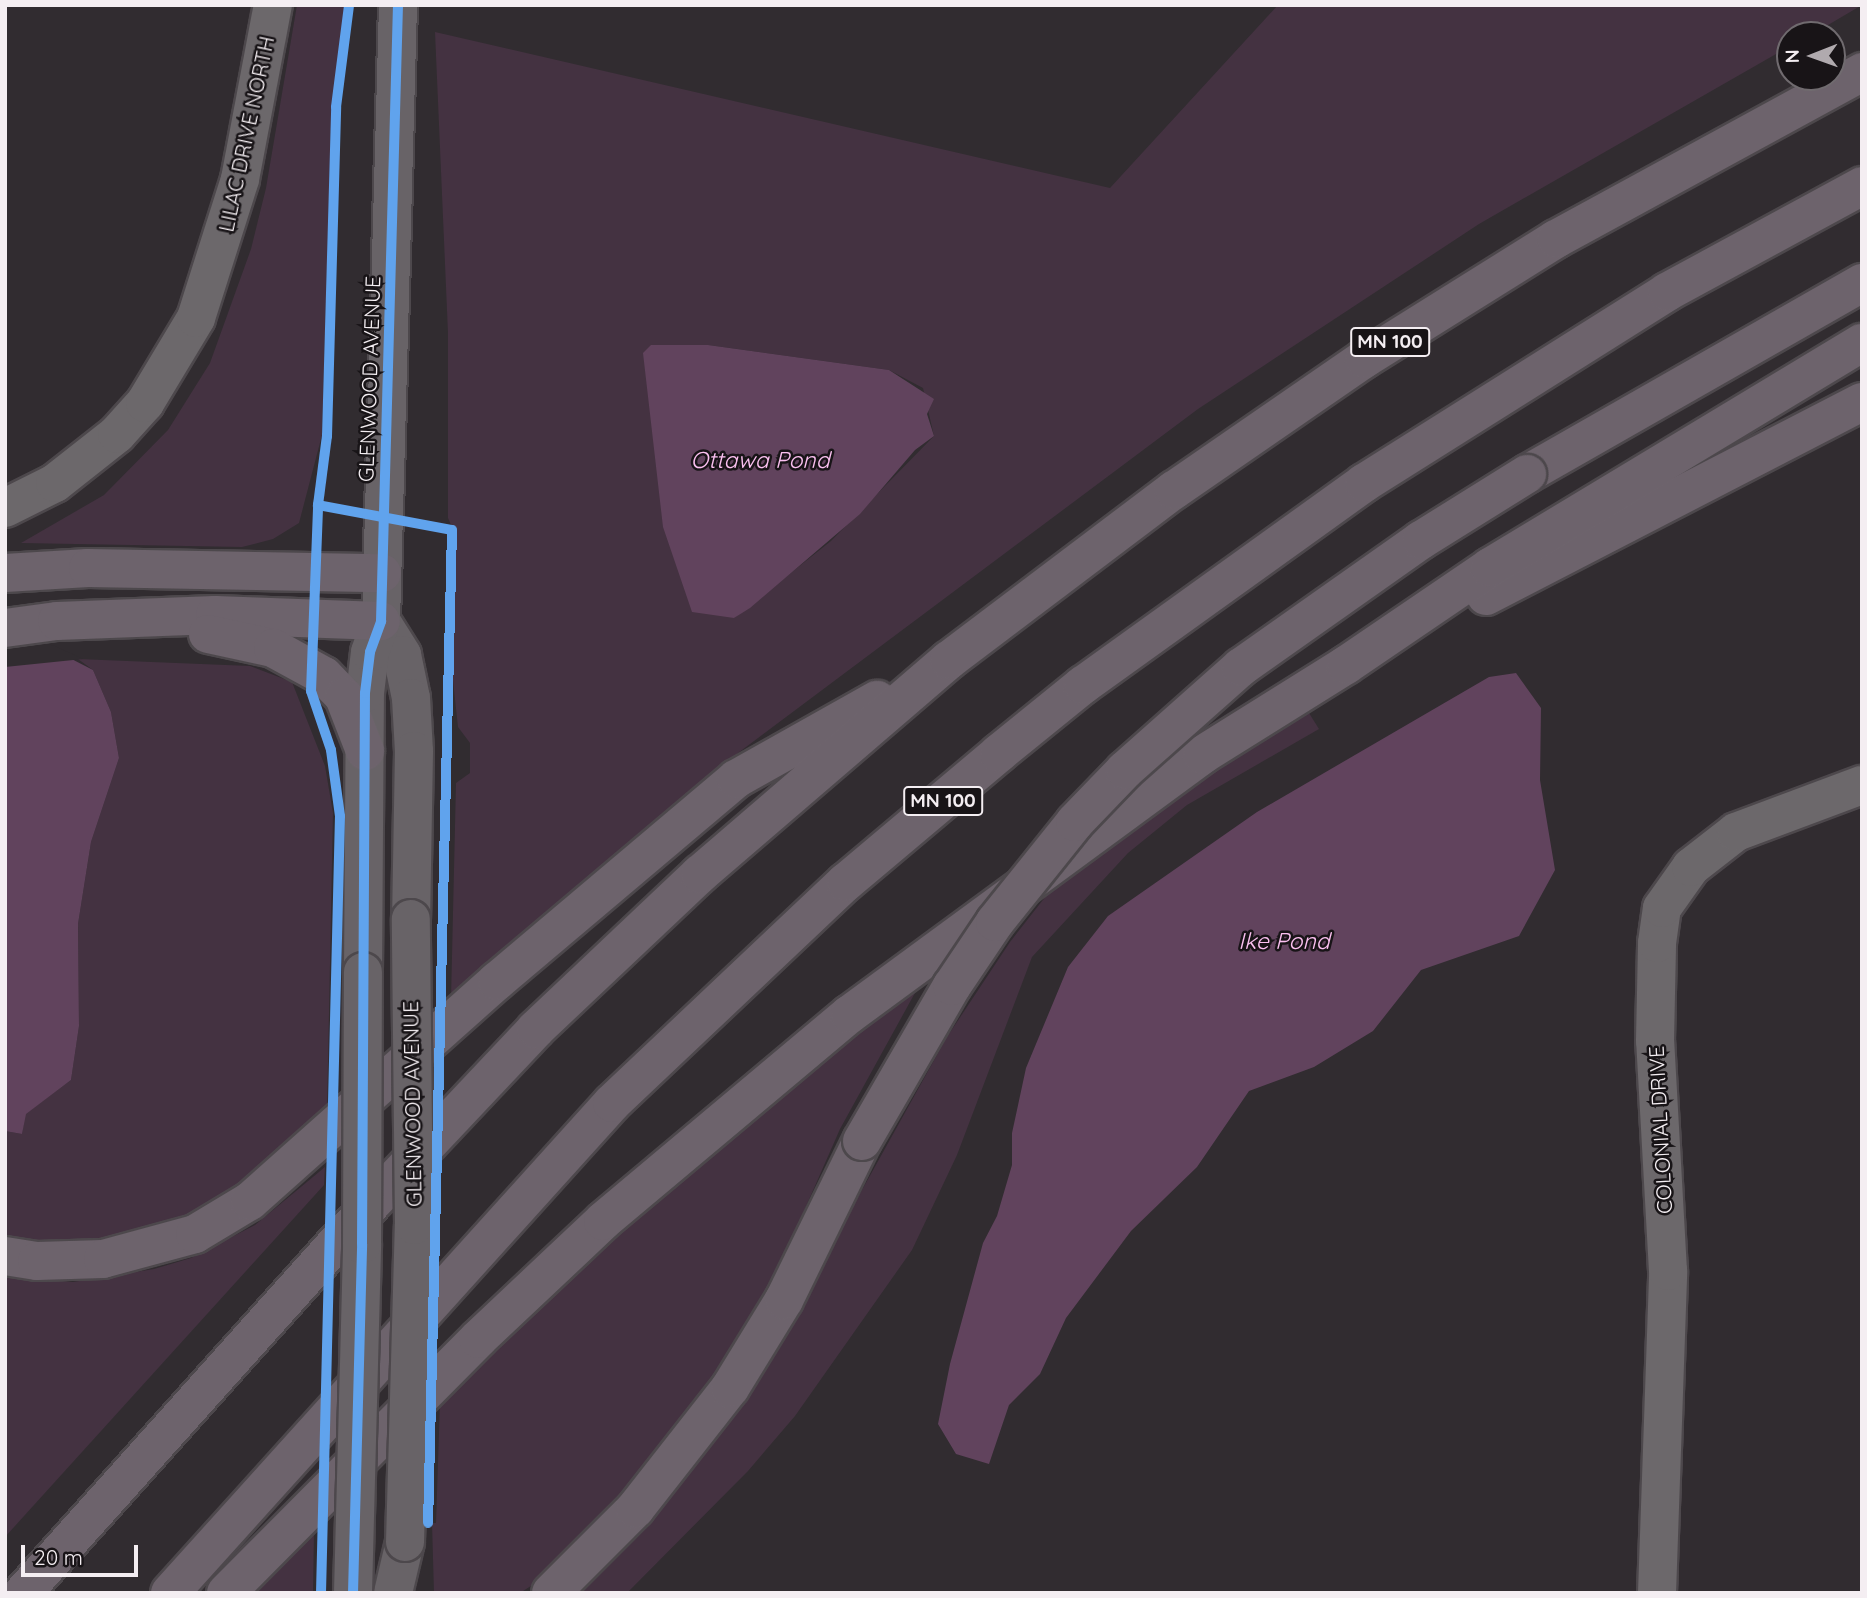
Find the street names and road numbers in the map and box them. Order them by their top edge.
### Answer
street label: LILAC DRIVE NORTH [213,34,279,234]
street label: GLENWOOD AVENUE [353,276,385,482]
road number: MN 100 [1350,326,1430,358]
road number: MN 100 [903,786,983,816]
street label: GLENWOOD AVENUE [398,1001,426,1207]
street label: COLONIAL DRIVE [1643,1045,1677,1215]

